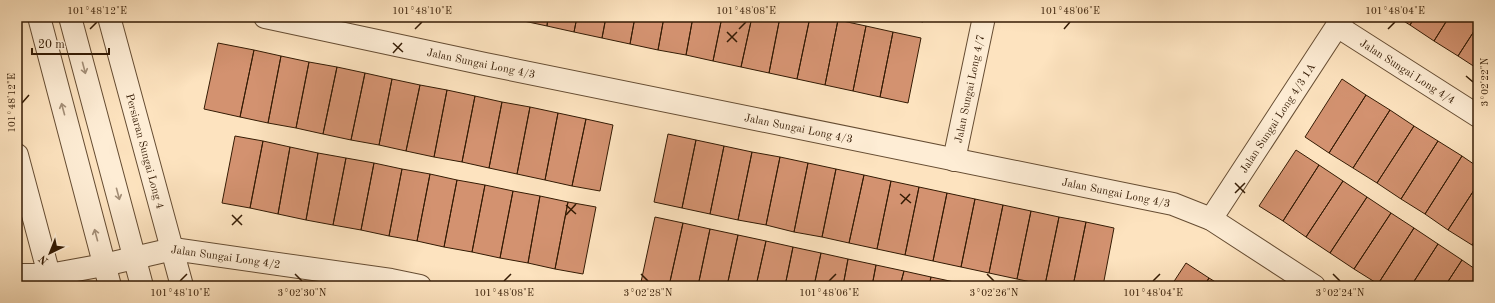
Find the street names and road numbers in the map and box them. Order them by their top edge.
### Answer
street label: Jalan Sungai Long 4/7 [954,34,987,144]
street label: Jalan Sungai Long 4/4 [1357,38,1457,107]
street label: Jalan Sungai Long 4/3 [426,48,536,81]
street label: Jalan Sungai Long 4/3 1A [1239,61,1319,175]
street label: Persiaran Sungai Long 4 [123,93,165,210]
street label: Jalan Sungai Long 4/3 [743,113,854,146]
street label: Jalan Sungai Long 4/3 [1061,177,1171,210]
street label: Jalan Sungai Long 4/2 [170,245,281,271]

